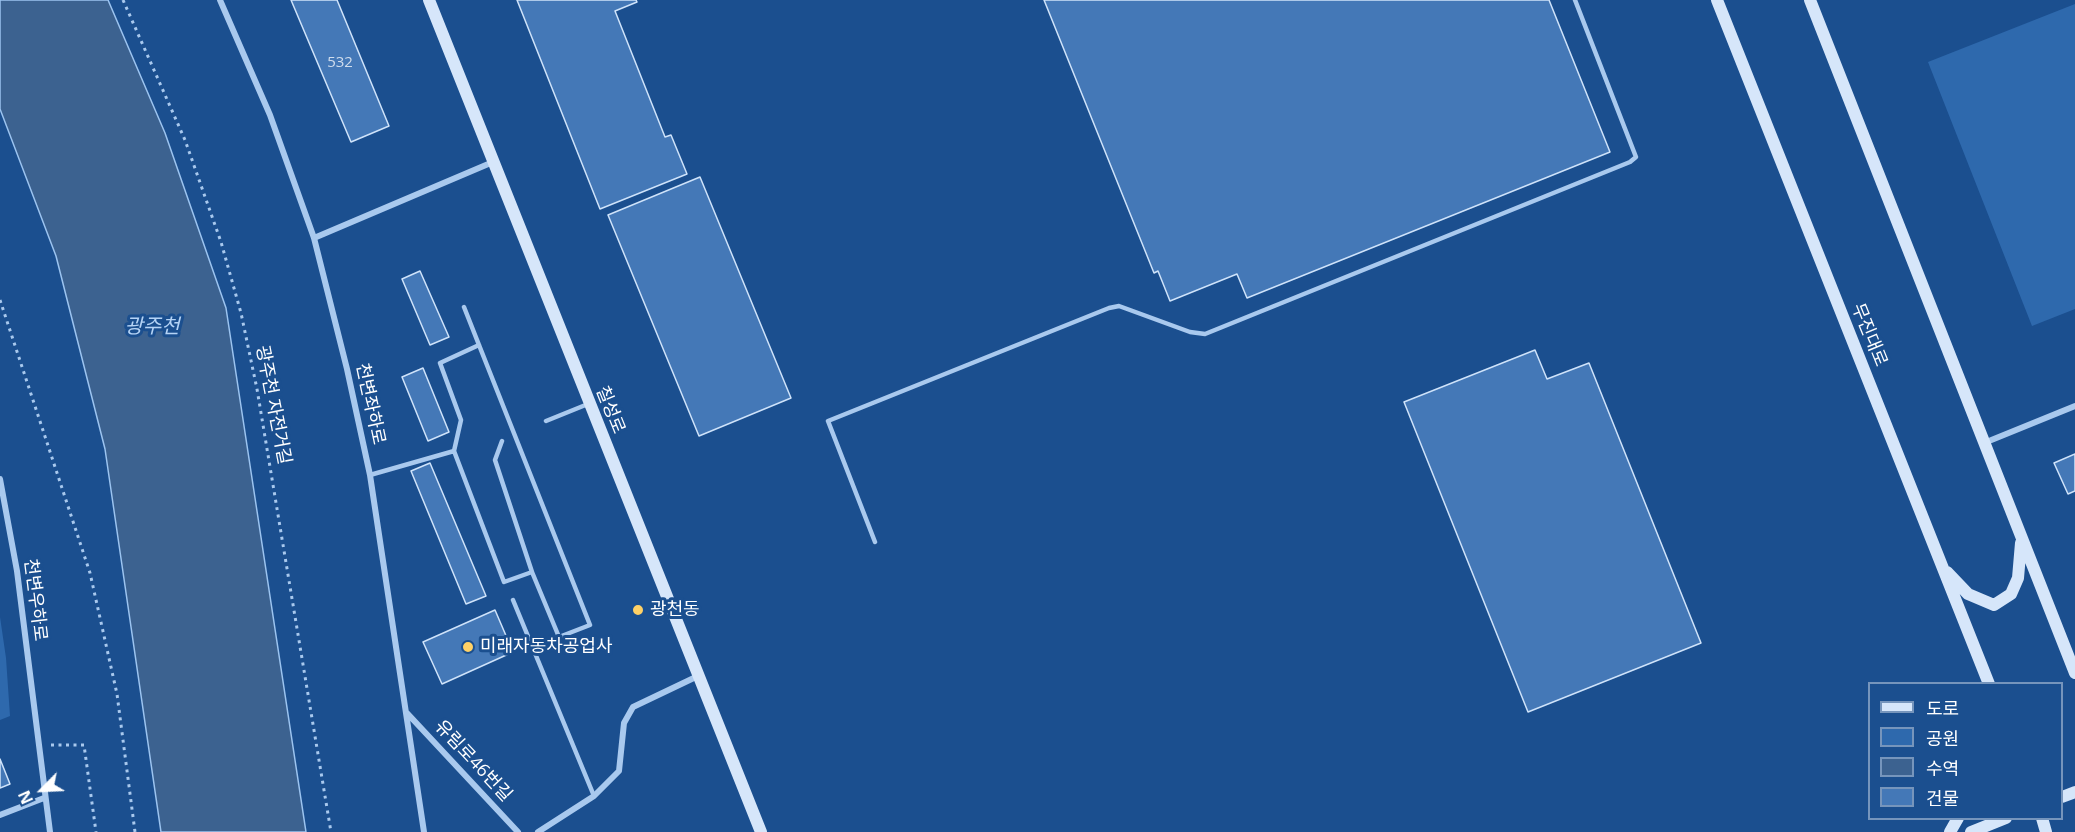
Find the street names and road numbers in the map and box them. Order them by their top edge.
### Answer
street label: 무진대로 [1847,300,1891,370]
street label: 광주천 자전거길 [251,344,295,466]
street label: 천변좌하로 [351,361,389,447]
street label: 칠성로 [591,383,629,437]
street label: 천변우하로 [19,558,51,642]
street label: 유림로46번길 [430,716,516,806]

